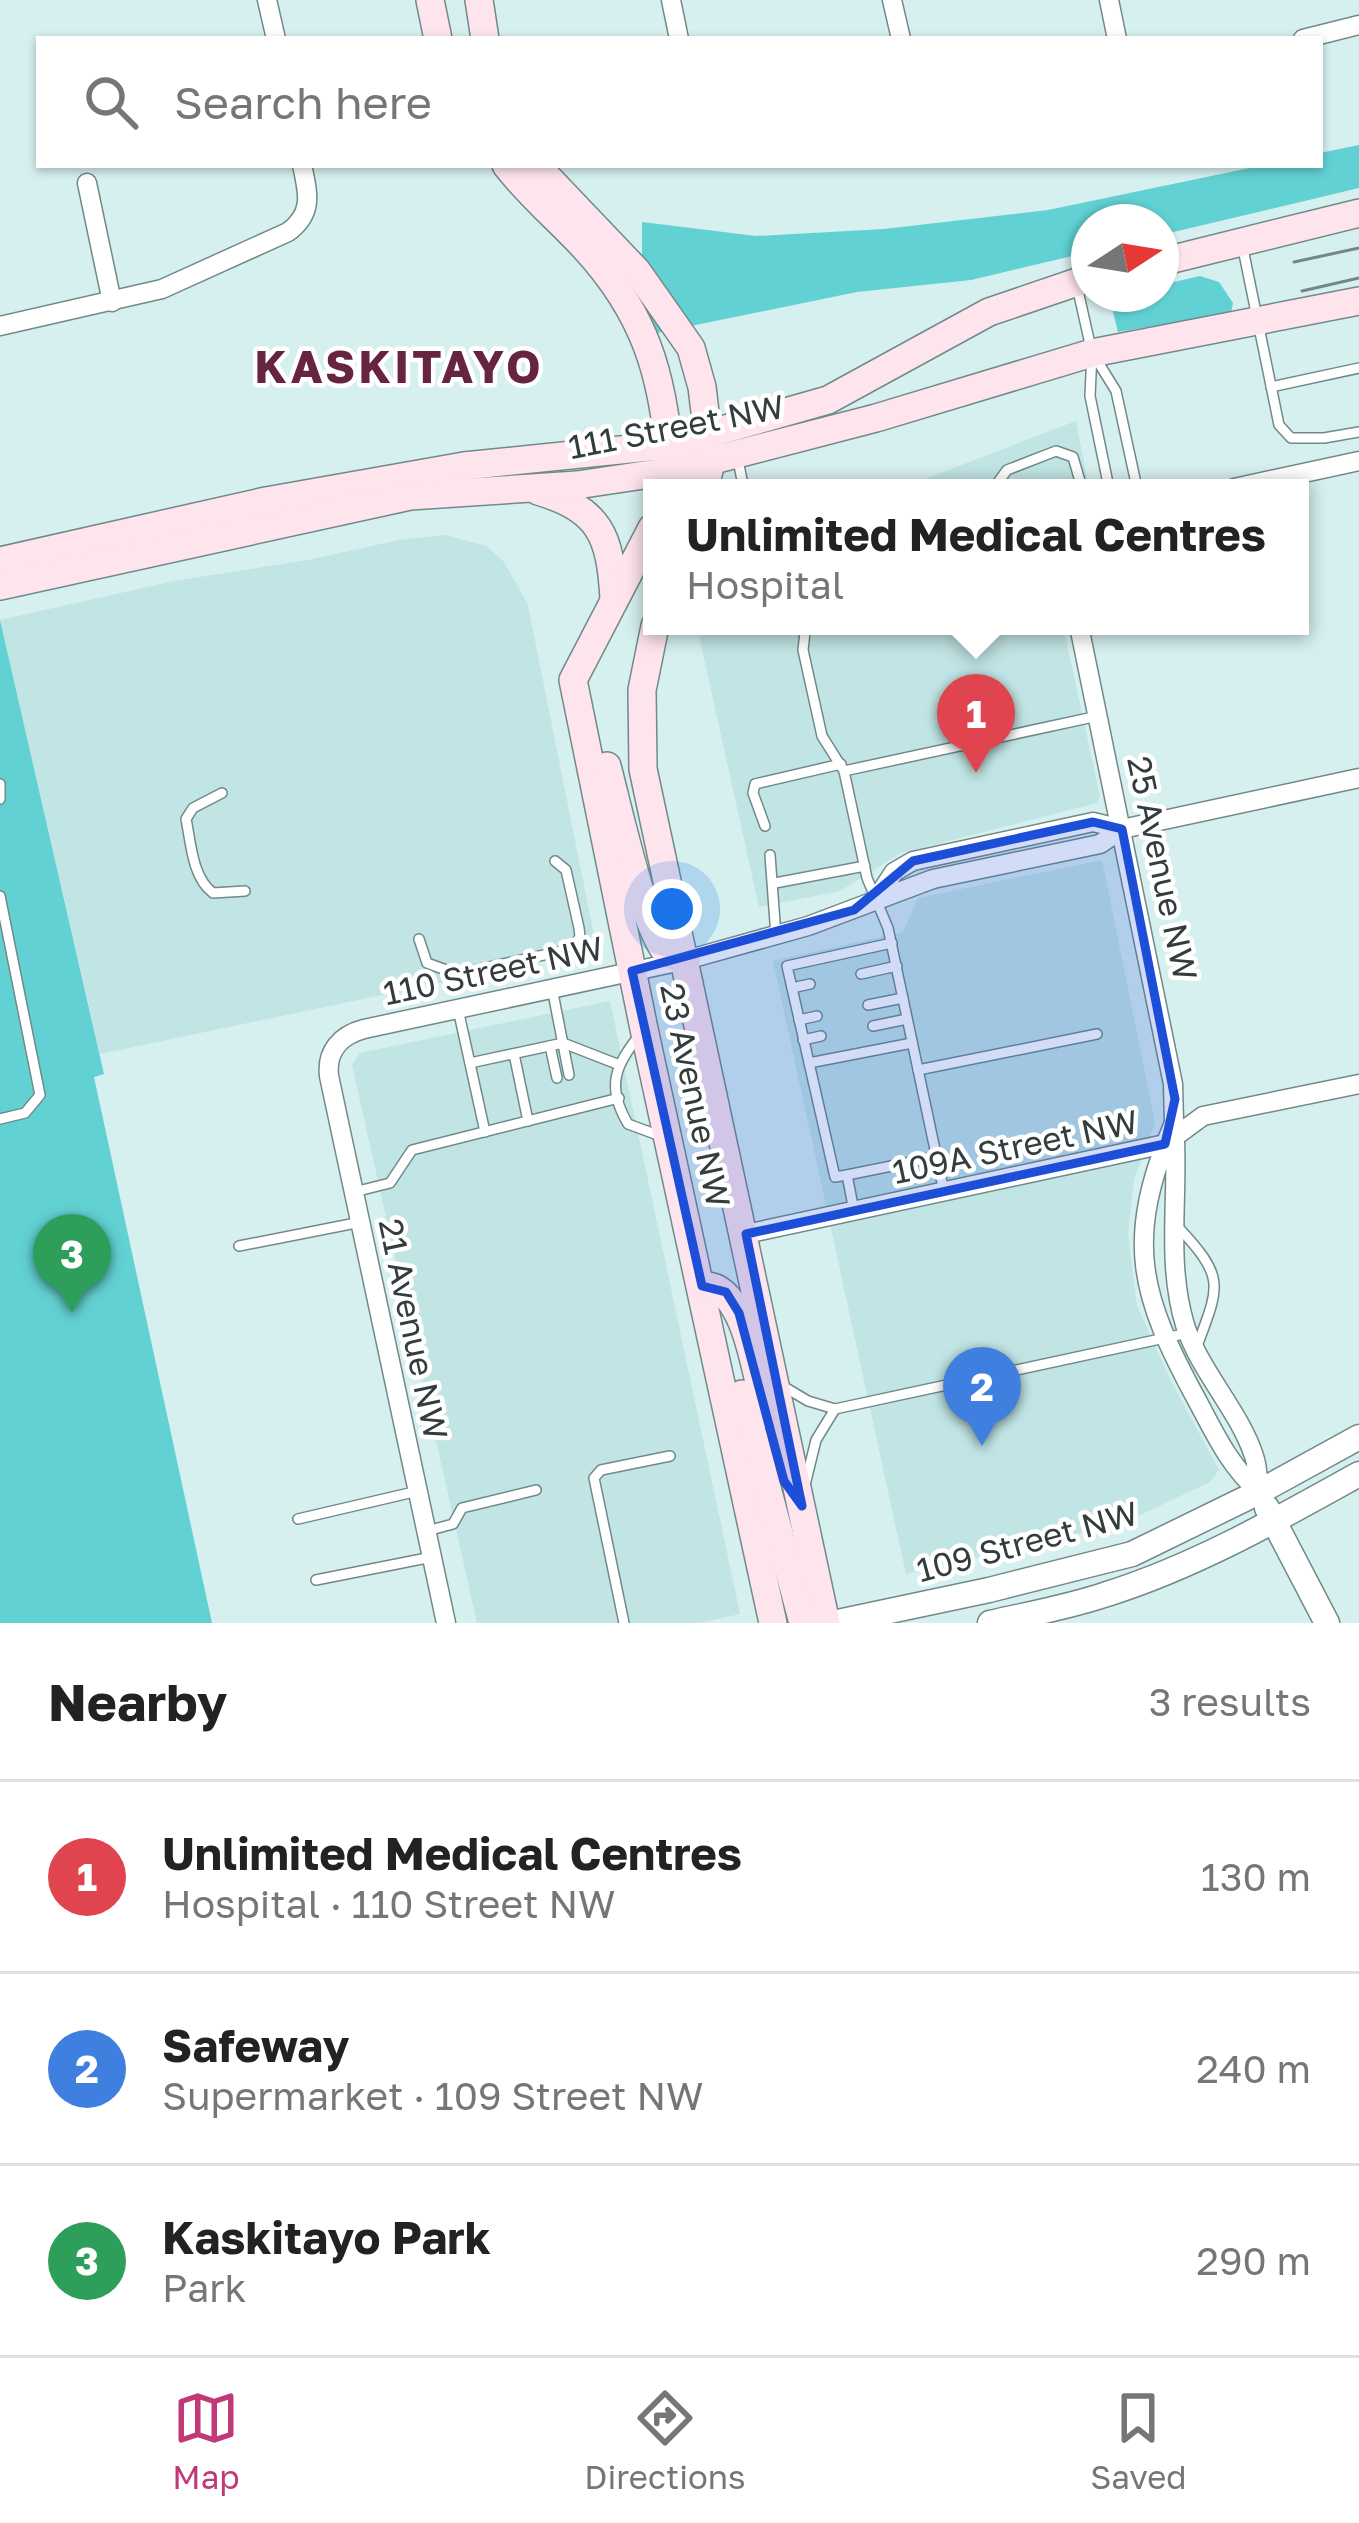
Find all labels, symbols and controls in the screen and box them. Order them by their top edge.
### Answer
search box [36,36,1323,168]
icon: search [78,69,144,135]
text: Search here [174,75,432,129]
north arrow [1071,204,1179,312]
district label: KASKITAYO [254,339,544,393]
street label: 111 Street NW [565,386,787,466]
popup [643,479,1309,635]
text: Unlimited Medical Centres [686,507,1266,561]
text: Hospital [686,561,844,608]
pin: 1 [937,674,1015,773]
street label: 25 Avenue NW [1120,752,1206,984]
your location [642,879,702,939]
street label: 110 Street NW [380,928,606,1012]
street label: 23 Avenue NW [653,979,739,1211]
street label: 109A Street NW [889,1101,1141,1191]
pin: 3 [33,1214,111,1313]
street label: 21 Avenue NW [372,1215,456,1443]
pin: 2 [943,1347,1021,1446]
street label: 109 Street NW [912,1493,1142,1589]
text: Nearby [48,1671,227,1732]
text: 3 results [1149,1678,1311,1725]
text: Unlimited Medical Centres [162,1826,742,1880]
text: 1 [77,1853,97,1900]
text: 130 m [1201,1853,1311,1900]
text: Hospital · 110 Street NW [162,1880,616,1927]
text: Safeway [162,2018,349,2072]
text: 2 [75,2045,99,2092]
text: 240 m [1196,2045,1311,2092]
text: Supermarket · 109 Street NW [162,2072,704,2119]
text: Kaskitayo Park [162,2210,491,2264]
text: 3 [75,2237,99,2284]
text: 290 m [1196,2237,1311,2284]
text: Park [162,2264,246,2311]
tab: Map [172,2385,240,2496]
tab: Directions [584,2385,746,2496]
tab: Saved [1090,2385,1187,2496]

